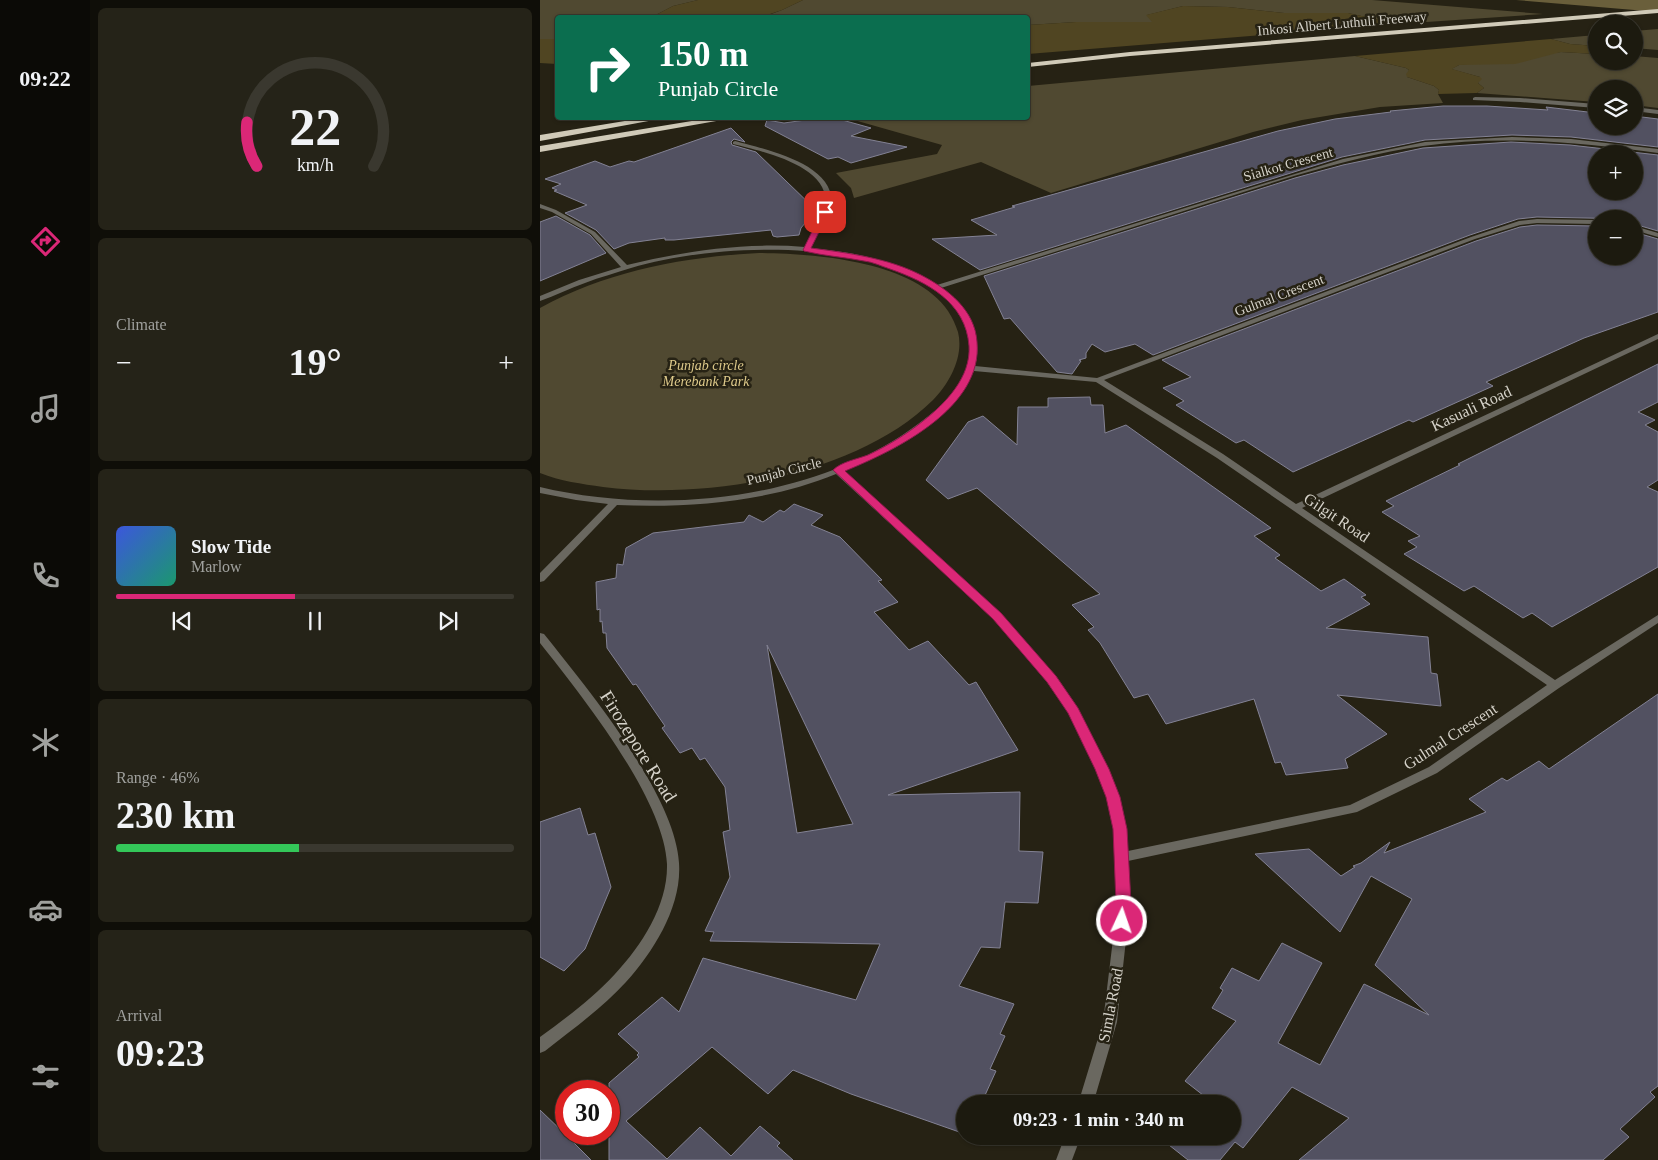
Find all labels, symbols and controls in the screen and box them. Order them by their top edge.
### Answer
street label: Inkosi Albert Luthuli Freeway [1257,9,1427,38]
map controls [1588,15,1643,265]
button: search [1588,15,1643,70]
icon: right [575,35,640,100]
text: 150 m [658,35,748,74]
text: 09:22 [19,66,71,91]
text: Punjab Circle [658,76,778,101]
button: layers [1588,80,1643,135]
text: 22 [289,99,341,156]
street label: Sialkot Crescent [1242,145,1335,184]
button: + [1588,145,1643,200]
text: km/h [297,155,333,175]
pin [804,191,846,233]
icon: arrive [811,198,839,226]
button: − [1588,210,1643,265]
icon: directions [28,224,63,259]
street label: Gulmal Crescent [1232,271,1326,319]
text: Climate [116,316,167,333]
text: 19° [288,341,342,383]
text: − [116,347,132,378]
text: + [498,347,514,378]
park label: Punjab circle Merebank Park [662,358,750,389]
street label: Kasuali Road [1428,382,1514,434]
icon: music [28,391,63,426]
street label: Punjab Circle [745,455,823,488]
street label: Gilgit Road [1300,489,1373,546]
text: Slow Tide [191,536,271,557]
icon: phone [28,558,63,593]
text: Marlow [191,558,242,575]
icon: previous [168,607,196,635]
icon: pause [301,607,329,635]
icon: next [434,607,462,635]
street label: Firozepore Road [596,687,681,806]
street label: Gulmal Crescent [1400,700,1501,773]
icon: climate [28,725,63,760]
text: Range · 46% [116,769,200,786]
text: 230 km [116,794,235,836]
icon: car [28,892,63,927]
position arrow [1095,894,1147,946]
street label: Simla Road [1095,967,1126,1044]
text: Arrival [116,1007,162,1024]
text: 09:23 [116,1032,205,1074]
icon: filters [28,1059,63,1094]
speed limit sign: 30 [555,1080,620,1145]
text: 09:23 · 1 min · 340 m [1013,1109,1184,1130]

